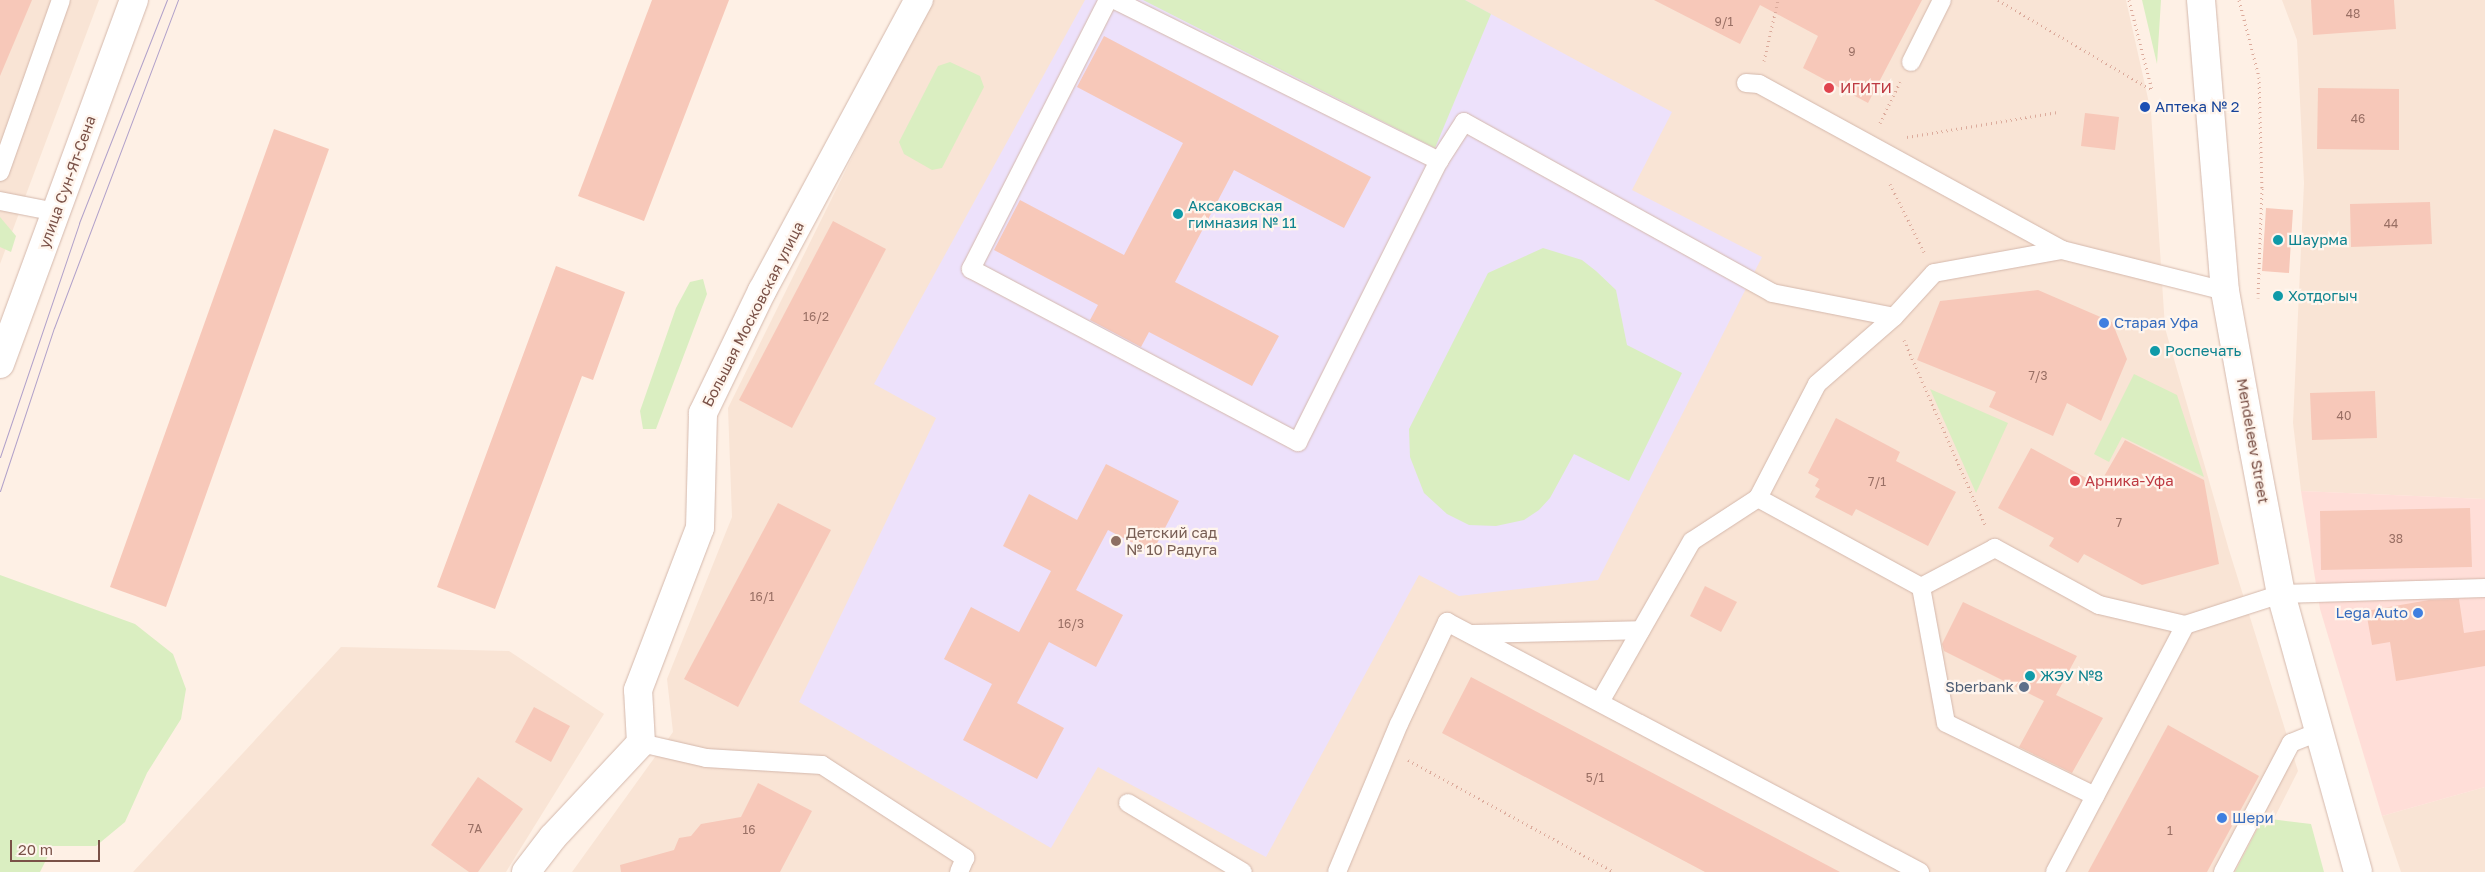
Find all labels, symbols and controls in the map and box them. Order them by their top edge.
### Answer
house number: 48 [2346,7,2360,21]
house number: 9/1 [1715,15,1733,29]
house number: 9 [1848,45,1856,59]
place label: ИГИТИ [1840,79,1892,97]
marker: ИГИТИ [1822,81,1836,95]
place label: Аптека № 2 [2155,98,2240,116]
marker: Аптека № 2 [2139,101,2151,113]
house number: 46 [2351,112,2365,126]
street label: улица Сун-Ят-Сена [35,113,99,251]
place label: Аксаковская гимназия № 11 [1188,196,1297,231]
marker: Аксаковская гимназия № 11 [1172,208,1184,220]
house number: 44 [2384,217,2398,231]
street label: Большая Московская улица [698,218,808,410]
place label: Шаурма [2288,231,2348,249]
marker: Шаурма [2272,234,2284,246]
place label: Хотдогыч [2288,287,2357,305]
marker: Хотдогыч [2272,290,2284,302]
house number: 16/2 [803,310,829,324]
place label: Старая Уфа [2114,314,2198,332]
marker: Старая Уфа [2098,317,2110,329]
place label: Роспечать [2165,342,2241,360]
marker: Роспечать [2149,345,2161,357]
house number: 7/3 [2028,369,2048,383]
street label: Mendeleev Street [2233,377,2273,505]
house number: 40 [2337,409,2351,423]
place label: Арника-Уфа [2085,472,2174,490]
house number: 7/1 [1868,475,1886,489]
marker: Арника-Уфа [2069,475,2081,487]
house number: 7 [2116,516,2122,530]
place label: Детский сад № 10 Радуга [1126,523,1217,558]
house number: 38 [2389,532,2403,546]
marker: Детский сад № 10 Радуга [1110,535,1122,547]
house number: 16/1 [750,590,774,604]
place label: Lega Auto [2336,604,2408,622]
marker: Lega Auto [2412,607,2424,619]
house number: 16/3 [1058,617,1084,631]
place label: ЖЭУ №8 [2040,667,2103,685]
marker: ЖЭУ №8 [2024,670,2036,682]
place label: Sberbank [1945,678,2014,696]
marker: Sberbank [2018,681,2030,693]
house number: 5/1 [1586,771,1604,785]
place label: Шери [2232,809,2274,827]
marker: Шери [2216,812,2228,824]
house number: 7А [468,822,482,836]
house number: 16 [742,823,756,837]
house number: 1 [2167,824,2173,838]
scale bar [12,830,102,862]
text: 20 m [18,840,53,858]

